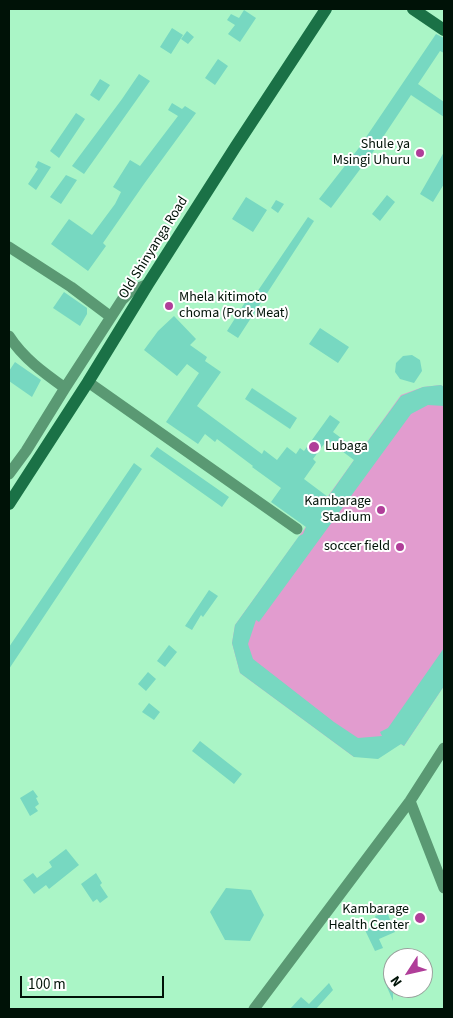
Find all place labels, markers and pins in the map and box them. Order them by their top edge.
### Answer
place label: Shule ya Msingi Uhuru [333,137,410,170]
marker: Shule ya Msingi Uhuru [414,147,426,159]
place label: Mhela kitimoto choma (Pork Meat) [179,290,289,322]
marker: Mhela kitimoto choma (Pork Meat) [163,300,175,312]
place label: Lubaga [325,439,368,455]
marker: Lubaga [307,440,321,454]
place label: Kambarage Stadium [304,494,371,526]
marker: Kambarage Stadium [375,504,387,516]
place label: soccer field [324,539,390,555]
marker: soccer field [394,541,406,553]
place label: Kambarage Health Center [328,902,409,934]
marker: Kambarage Health Center [413,911,427,925]

